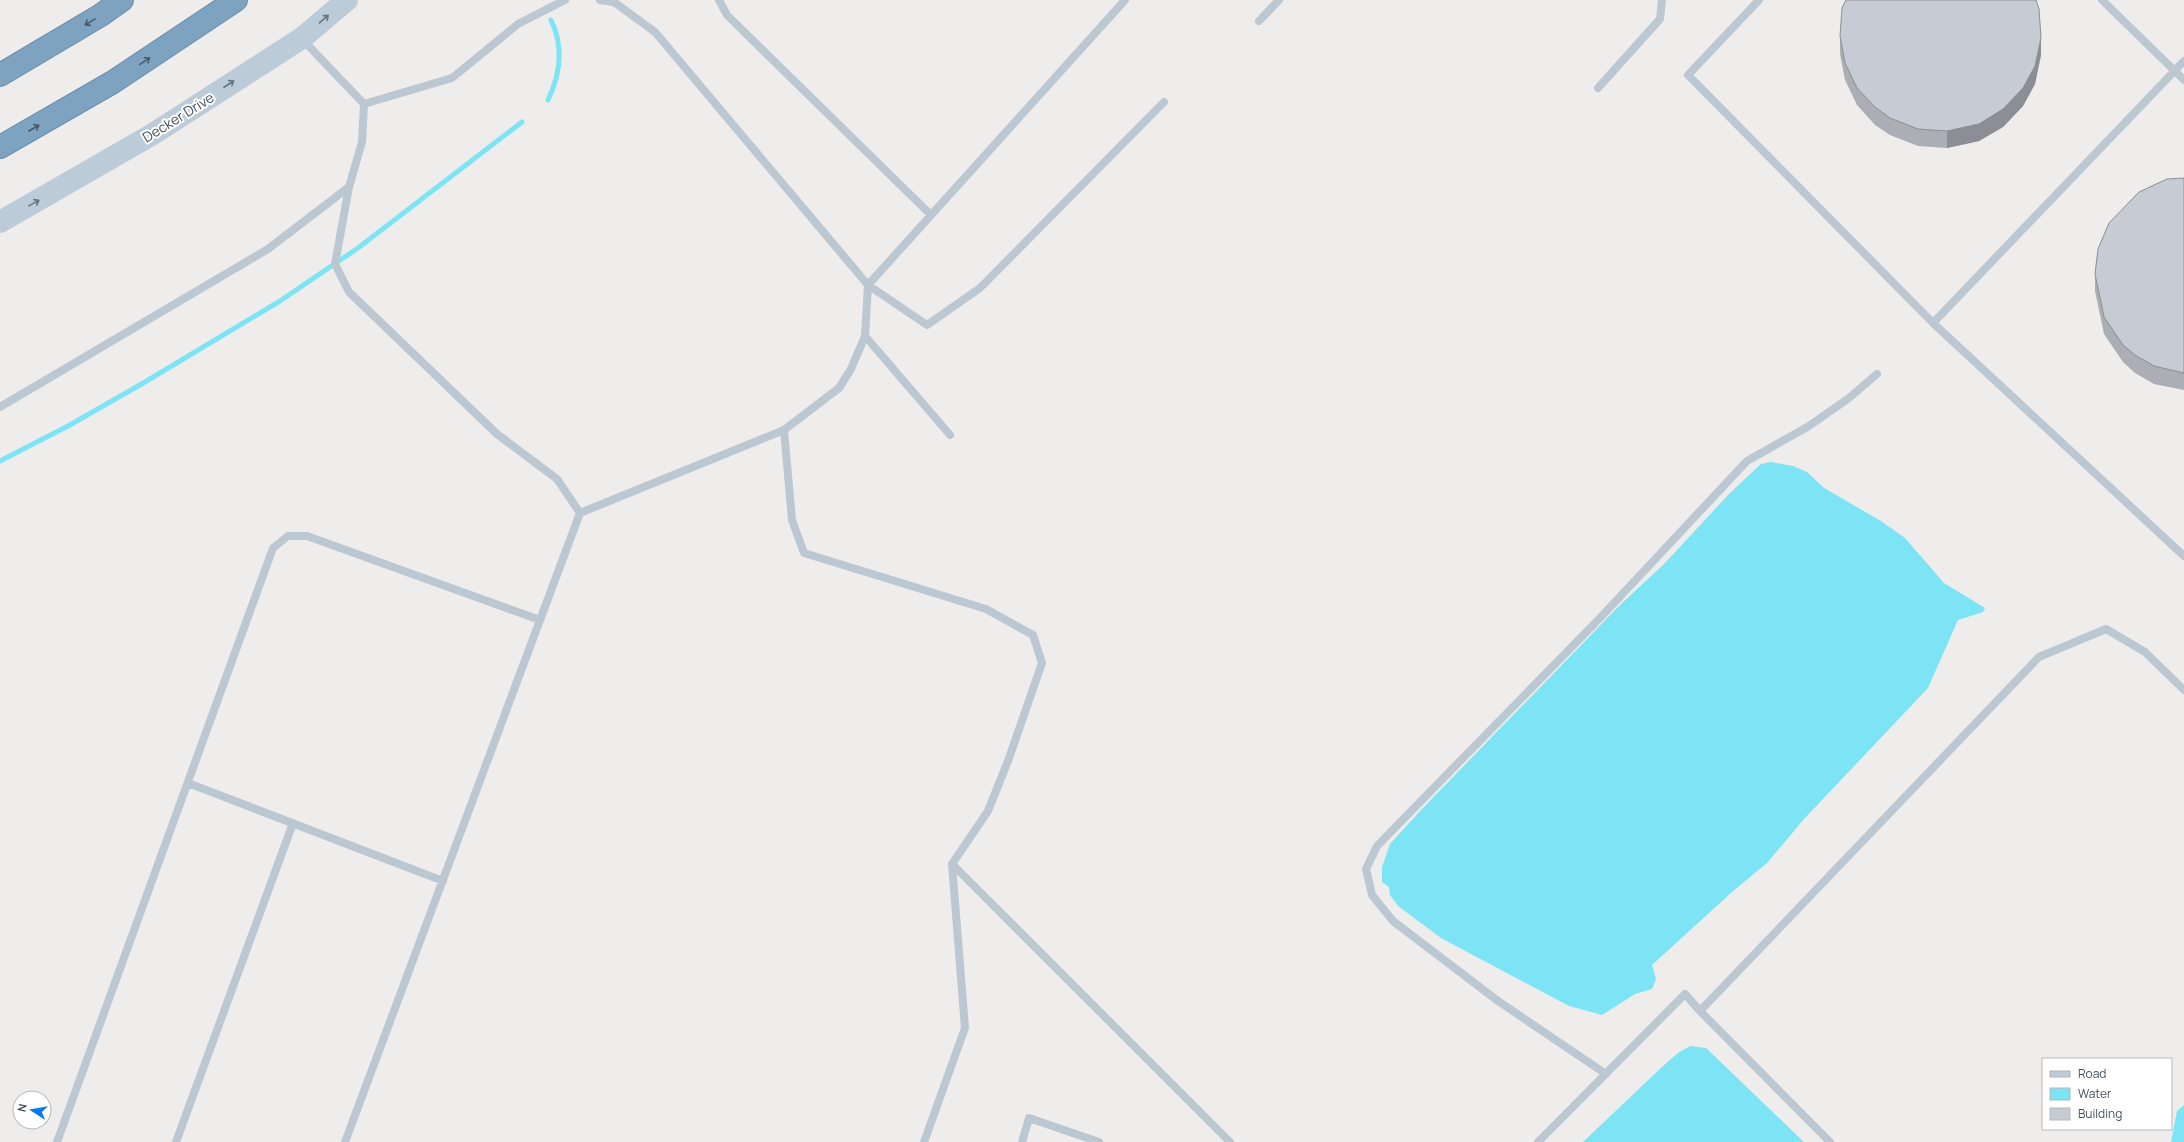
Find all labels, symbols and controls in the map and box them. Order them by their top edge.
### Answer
one-way arrow [319,15,330,24]
one-way arrow [84,18,96,26]
one-way arrow [139,57,150,65]
one-way arrow [223,80,235,88]
street label: Decker Drive [139,88,217,146]
one-way arrow [28,123,40,131]
one-way arrow [28,198,40,206]
legend [2042,1058,2172,1130]
text: Road [2078,1065,2106,1082]
text: Water [2078,1085,2112,1102]
north arrow [12,1090,52,1130]
text: N [14,1102,30,1113]
text: Building [2078,1105,2122,1122]

